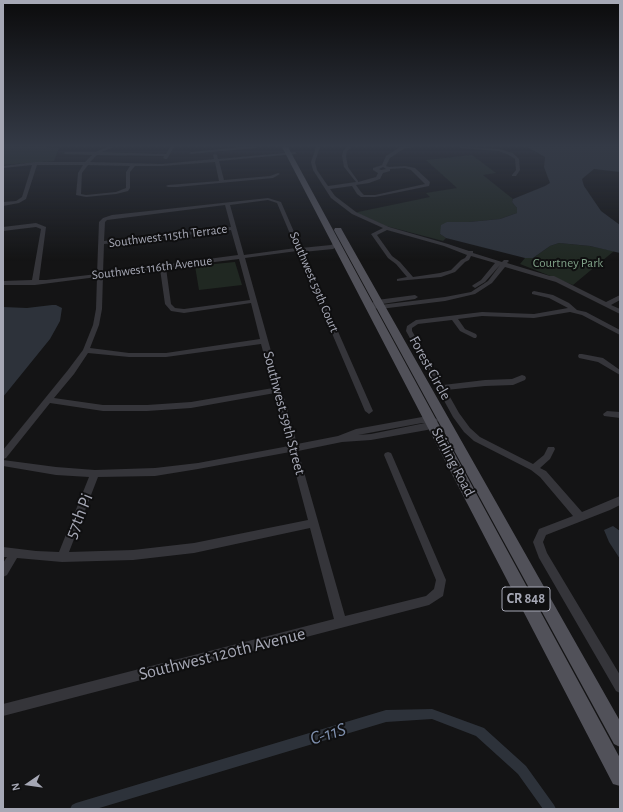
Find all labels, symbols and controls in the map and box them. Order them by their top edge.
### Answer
street label: Southwest 115th Terrace [108,221,228,251]
street label: Southwest 59th Court [286,229,342,335]
street label: Southwest 116th Avenue [91,253,213,283]
park label: Courtney Park [533,255,603,271]
street label: Forest Circle [405,333,455,403]
street label: Southwest 59th Street [259,349,309,477]
street label: Stirling Road [427,425,479,499]
street label: 57th Pi [60,490,98,542]
road number: CR 848 [502,587,550,611]
street label: Southwest 120th Avenue [136,623,308,685]
water label: C-11S [307,718,349,750]
north arrow [8,764,48,804]
text: N [10,782,22,792]

